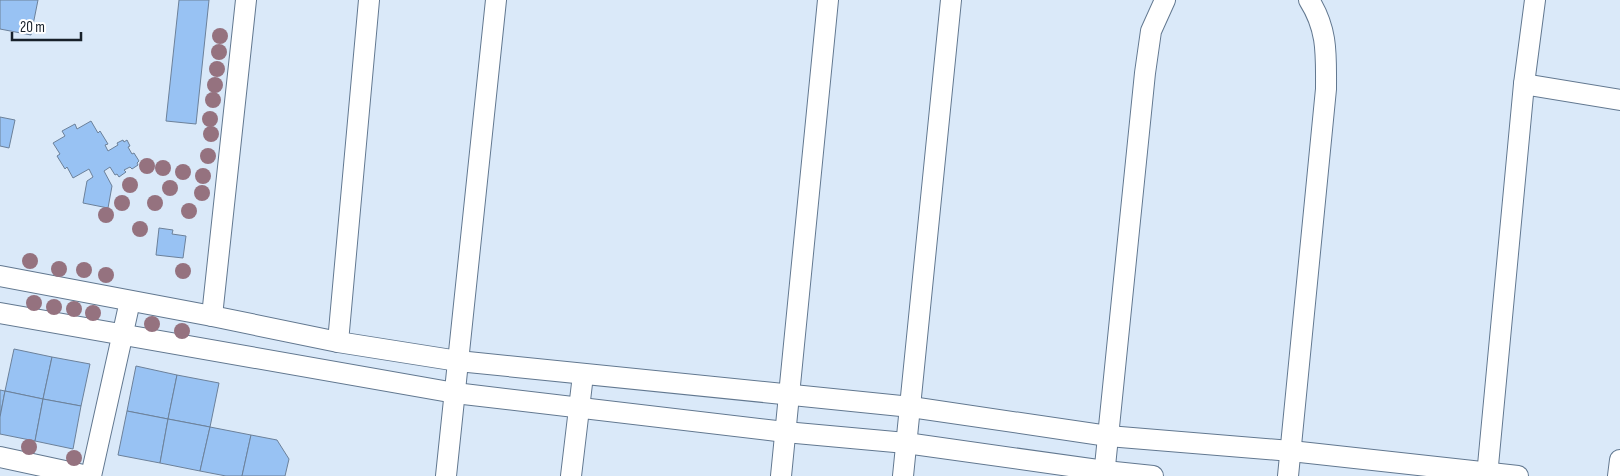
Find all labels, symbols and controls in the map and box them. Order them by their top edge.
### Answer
scale bar [12,10,81,42]
text: 20 m [20,18,45,37]

